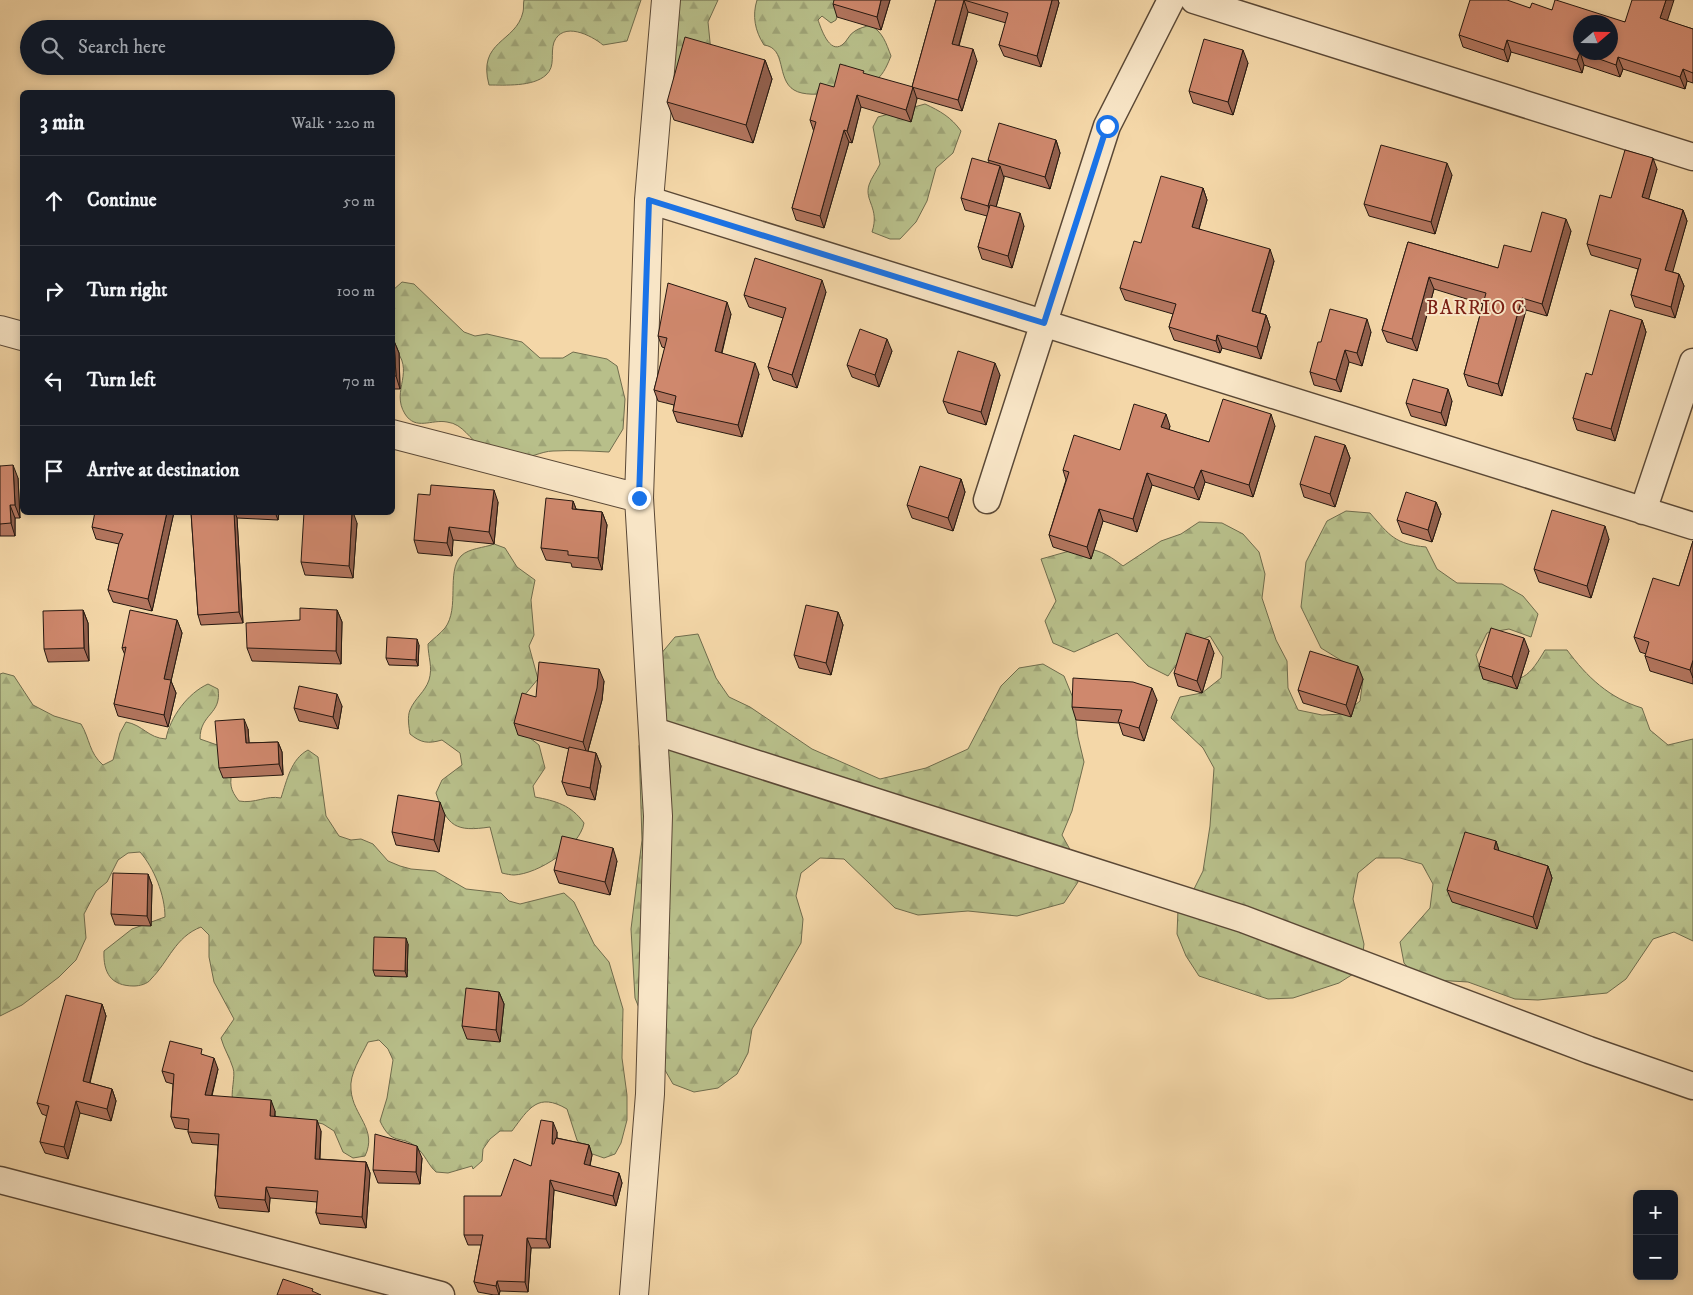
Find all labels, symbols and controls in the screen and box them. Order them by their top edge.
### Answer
north arrow [1573,15,1618,60]
search box [20,20,395,75]
icon: search [38,34,66,62]
text: Search here [78,36,166,59]
text: 3 min [40,110,85,136]
text: Walk · 220 m [291,113,375,133]
route start [1096,115,1119,138]
icon: ahead [40,187,68,215]
text: Continue [87,189,157,212]
text: 50 m [343,191,375,211]
icon: right [40,277,68,305]
text: Turn right [87,279,167,302]
text: 100 m [337,281,375,301]
district label: BARRIO C [1426,296,1526,321]
icon: left [40,367,68,395]
text: Turn left [87,369,156,392]
text: 70 m [343,371,375,391]
icon: arrive [40,457,68,485]
text: Arrive at destination [87,459,239,482]
route end [628,487,651,510]
map controls [1633,1190,1678,1280]
button: + [1633,1190,1678,1235]
button: − [1633,1235,1678,1280]

